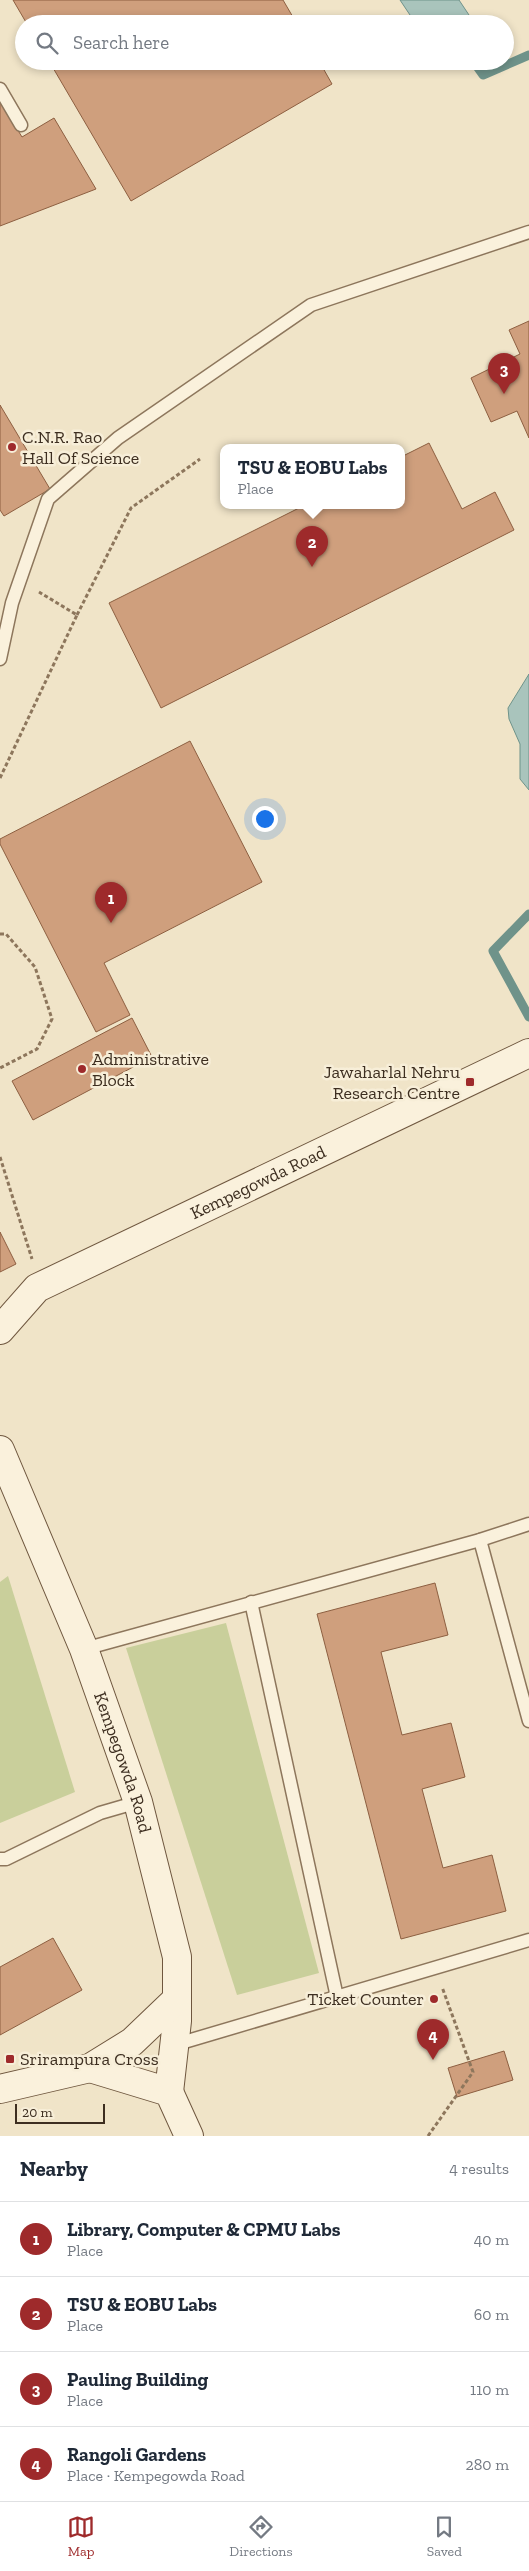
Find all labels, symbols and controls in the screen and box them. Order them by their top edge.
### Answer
search box [15,15,514,70]
icon: search [33,29,61,57]
text: Search here [73,31,169,54]
pin: 3 [488,353,520,394]
place label: C.N.R. Rao Hall Of Science [22,426,139,469]
marker: C.N.R. Rao Hall Of Science [6,441,18,453]
popup [220,444,405,509]
text: TSU & EOBU Labs [237,456,388,479]
text: Place [237,479,274,498]
pin: 2 [296,526,328,567]
your location [252,806,278,832]
pin: 1 [95,882,127,923]
place label: Administrative Block [92,1048,209,1091]
place label: Jawaharlal Nehru Research Centre [324,1061,460,1104]
marker: Administrative Block [76,1063,88,1075]
marker: Jawaharlal Nehru Research Centre [464,1076,476,1088]
street label: Kempegowda Road [187,1141,330,1224]
street label: Kempegowda Road [89,1689,156,1835]
place label: Ticket Counter [307,1988,424,2010]
marker: Ticket Counter [428,1993,440,2005]
pin: 4 [417,2019,449,2060]
place label: Srirampura Cross [20,2048,159,2070]
marker: Srirampura Cross [4,2053,16,2065]
scale bar [15,2101,105,2124]
text: 20 m [22,2104,53,2121]
text: Nearby [20,2156,88,2181]
text: 4 results [449,2159,509,2178]
text: Library, Computer & CPMU Labs [67,2218,340,2241]
text: 1 [33,2230,39,2249]
text: 40 m [474,2230,509,2249]
text: Place [67,2241,103,2260]
text: TSU & EOBU Labs [67,2293,217,2316]
text: 2 [32,2305,40,2324]
text: 60 m [474,2305,509,2324]
text: Place [67,2316,103,2335]
text: Pauling Building [67,2368,208,2391]
text: 3 [32,2380,40,2399]
text: 110 m [470,2380,509,2399]
text: Place [67,2391,103,2410]
text: Rangoli Gardens [67,2443,206,2466]
text: 4 [31,2455,41,2474]
text: 280 m [465,2455,509,2474]
text: Place · Kempegowda Road [67,2466,245,2485]
tab: Map [67,2513,95,2560]
tab: Directions [229,2513,293,2560]
tab: Saved [427,2513,462,2560]

